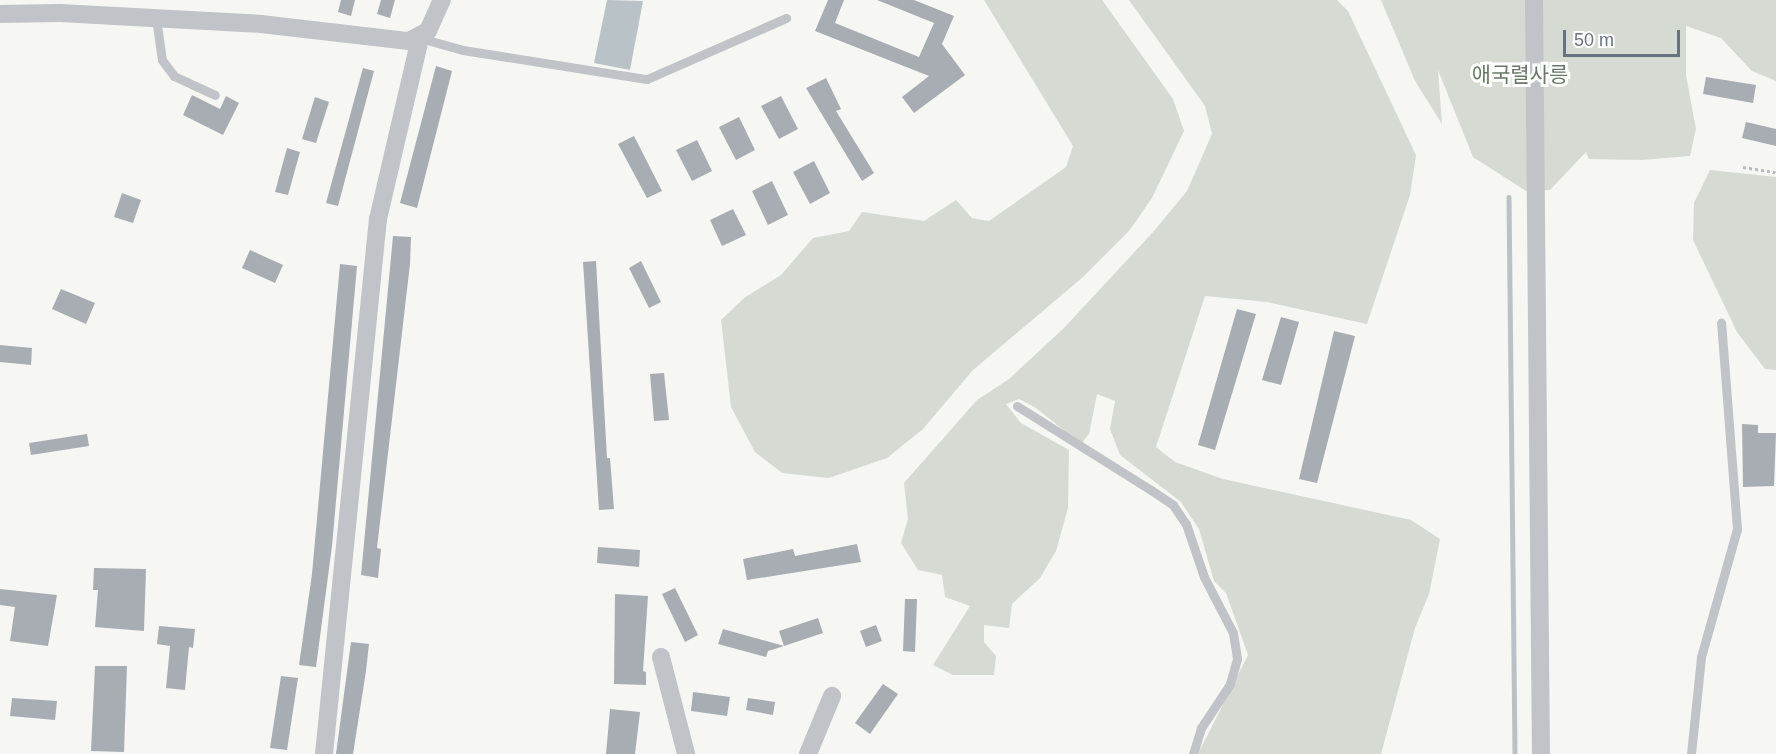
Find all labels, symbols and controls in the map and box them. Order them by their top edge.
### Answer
scale bar [1566,18,1683,56]
text: 50 m [1574,30,1614,50]
park label: 애국렬사릉 [1472,62,1568,88]

